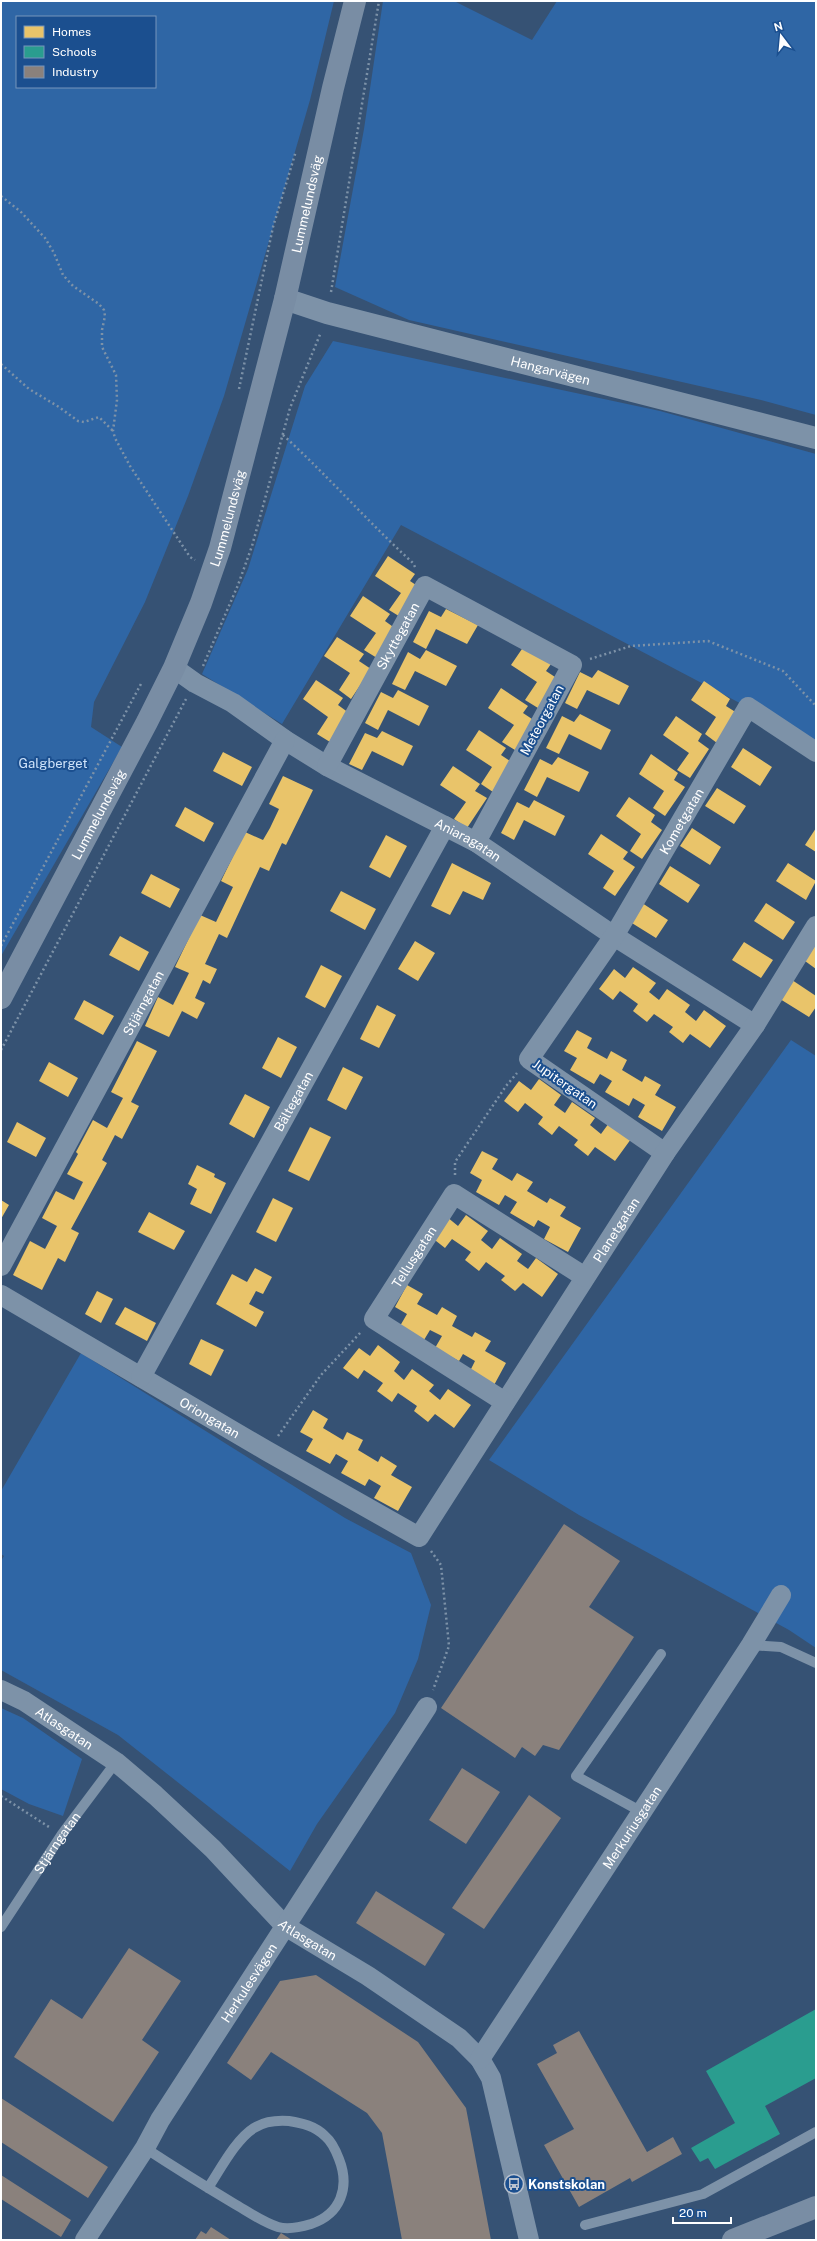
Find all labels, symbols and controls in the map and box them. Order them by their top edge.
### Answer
legend [16,16,156,88]
north arrow [761,16,801,56]
text: N [772,19,784,33]
text: Homes [52,25,91,39]
text: Schools [52,45,97,59]
text: Industry [52,65,99,79]
street label: Lummelundsväg [288,154,325,254]
street label: Hangarvägen [509,353,592,387]
street label: Lummelundsväg [207,468,248,569]
street label: Skyttegatan [373,600,422,672]
street label: Meteorgatan [517,682,567,758]
park label: Galgberget [19,756,87,771]
street label: Lummelundsväg [68,766,128,862]
street label: Kometgatan [656,785,706,857]
street label: Aniaragatan [432,815,504,864]
street label: Stjärngatan [119,968,167,1038]
street label: Jupitergatan [530,1056,600,1112]
street label: Bältegatan [271,1069,316,1134]
street label: Planetgatan [590,1195,642,1265]
street label: Tellusgatan [389,1223,439,1290]
street label: Oriongatan [177,1394,243,1441]
street label: Atlasgatan [33,1703,96,1752]
street label: Merkuriusgatan [599,1783,664,1871]
street label: Stjärngatan [31,1809,83,1877]
street label: Atlasgatan [275,1916,340,1963]
street label: Herkulesvägen [218,1940,280,2025]
bus stop icon: Konstskolan [503,2173,525,2195]
place label: Konstskolan [528,2177,605,2192]
scale bar [673,2199,731,2225]
text: 20 m [679,2206,707,2220]

